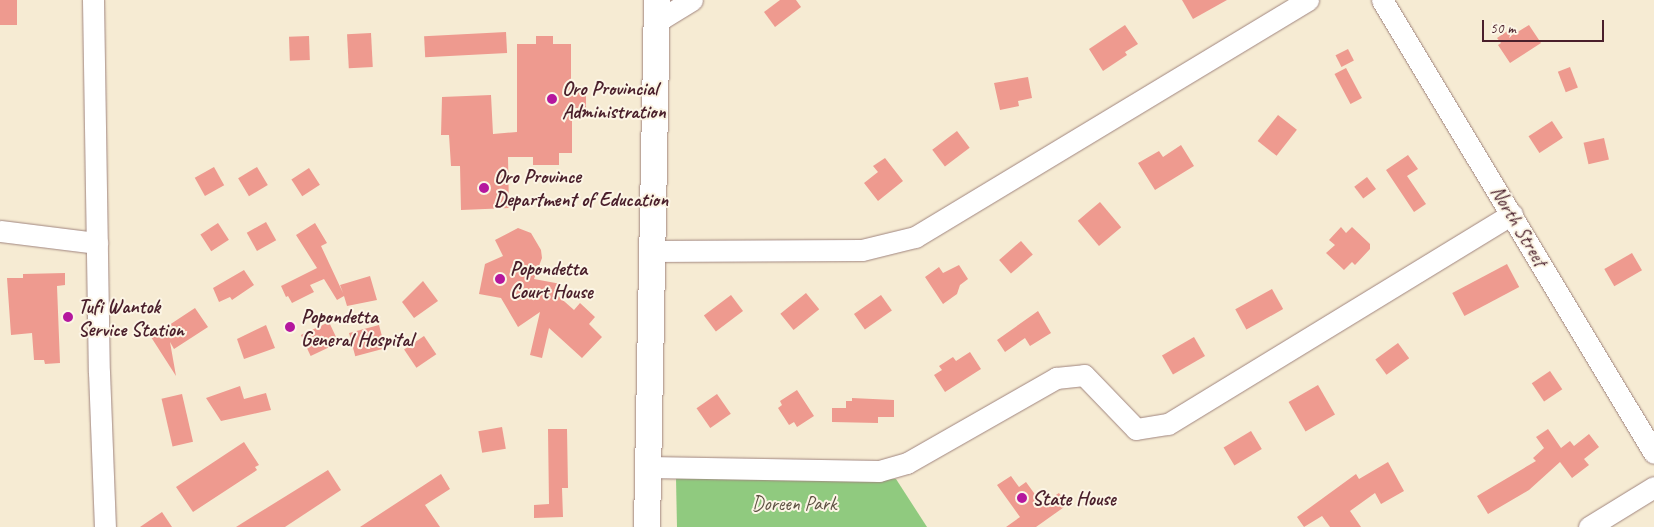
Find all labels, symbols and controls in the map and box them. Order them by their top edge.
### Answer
scale bar [1484,10,1606,42]
text: 50 m [1490,19,1516,38]
place label: Oro Provincial Administration [562,76,666,123]
marker: Oro Provincial Administration [546,93,558,105]
place label: Oro Province Department of Education [494,165,667,212]
street label: North Street [1485,181,1553,271]
marker: Oro Province Department of Education [478,182,490,194]
place label: Popondetta Court House [510,256,593,303]
marker: Popondetta Court House [494,273,506,285]
place label: Tufi Wantok Service Station [78,294,184,341]
place label: Popondetta General Hospital [301,304,413,351]
marker: Tufi Wantok Service Station [62,311,74,323]
marker: Popondetta General Hospital [283,320,297,334]
place label: State House [1032,486,1116,510]
park label: Doreen Park [752,491,836,515]
marker: State House [1016,492,1028,504]

